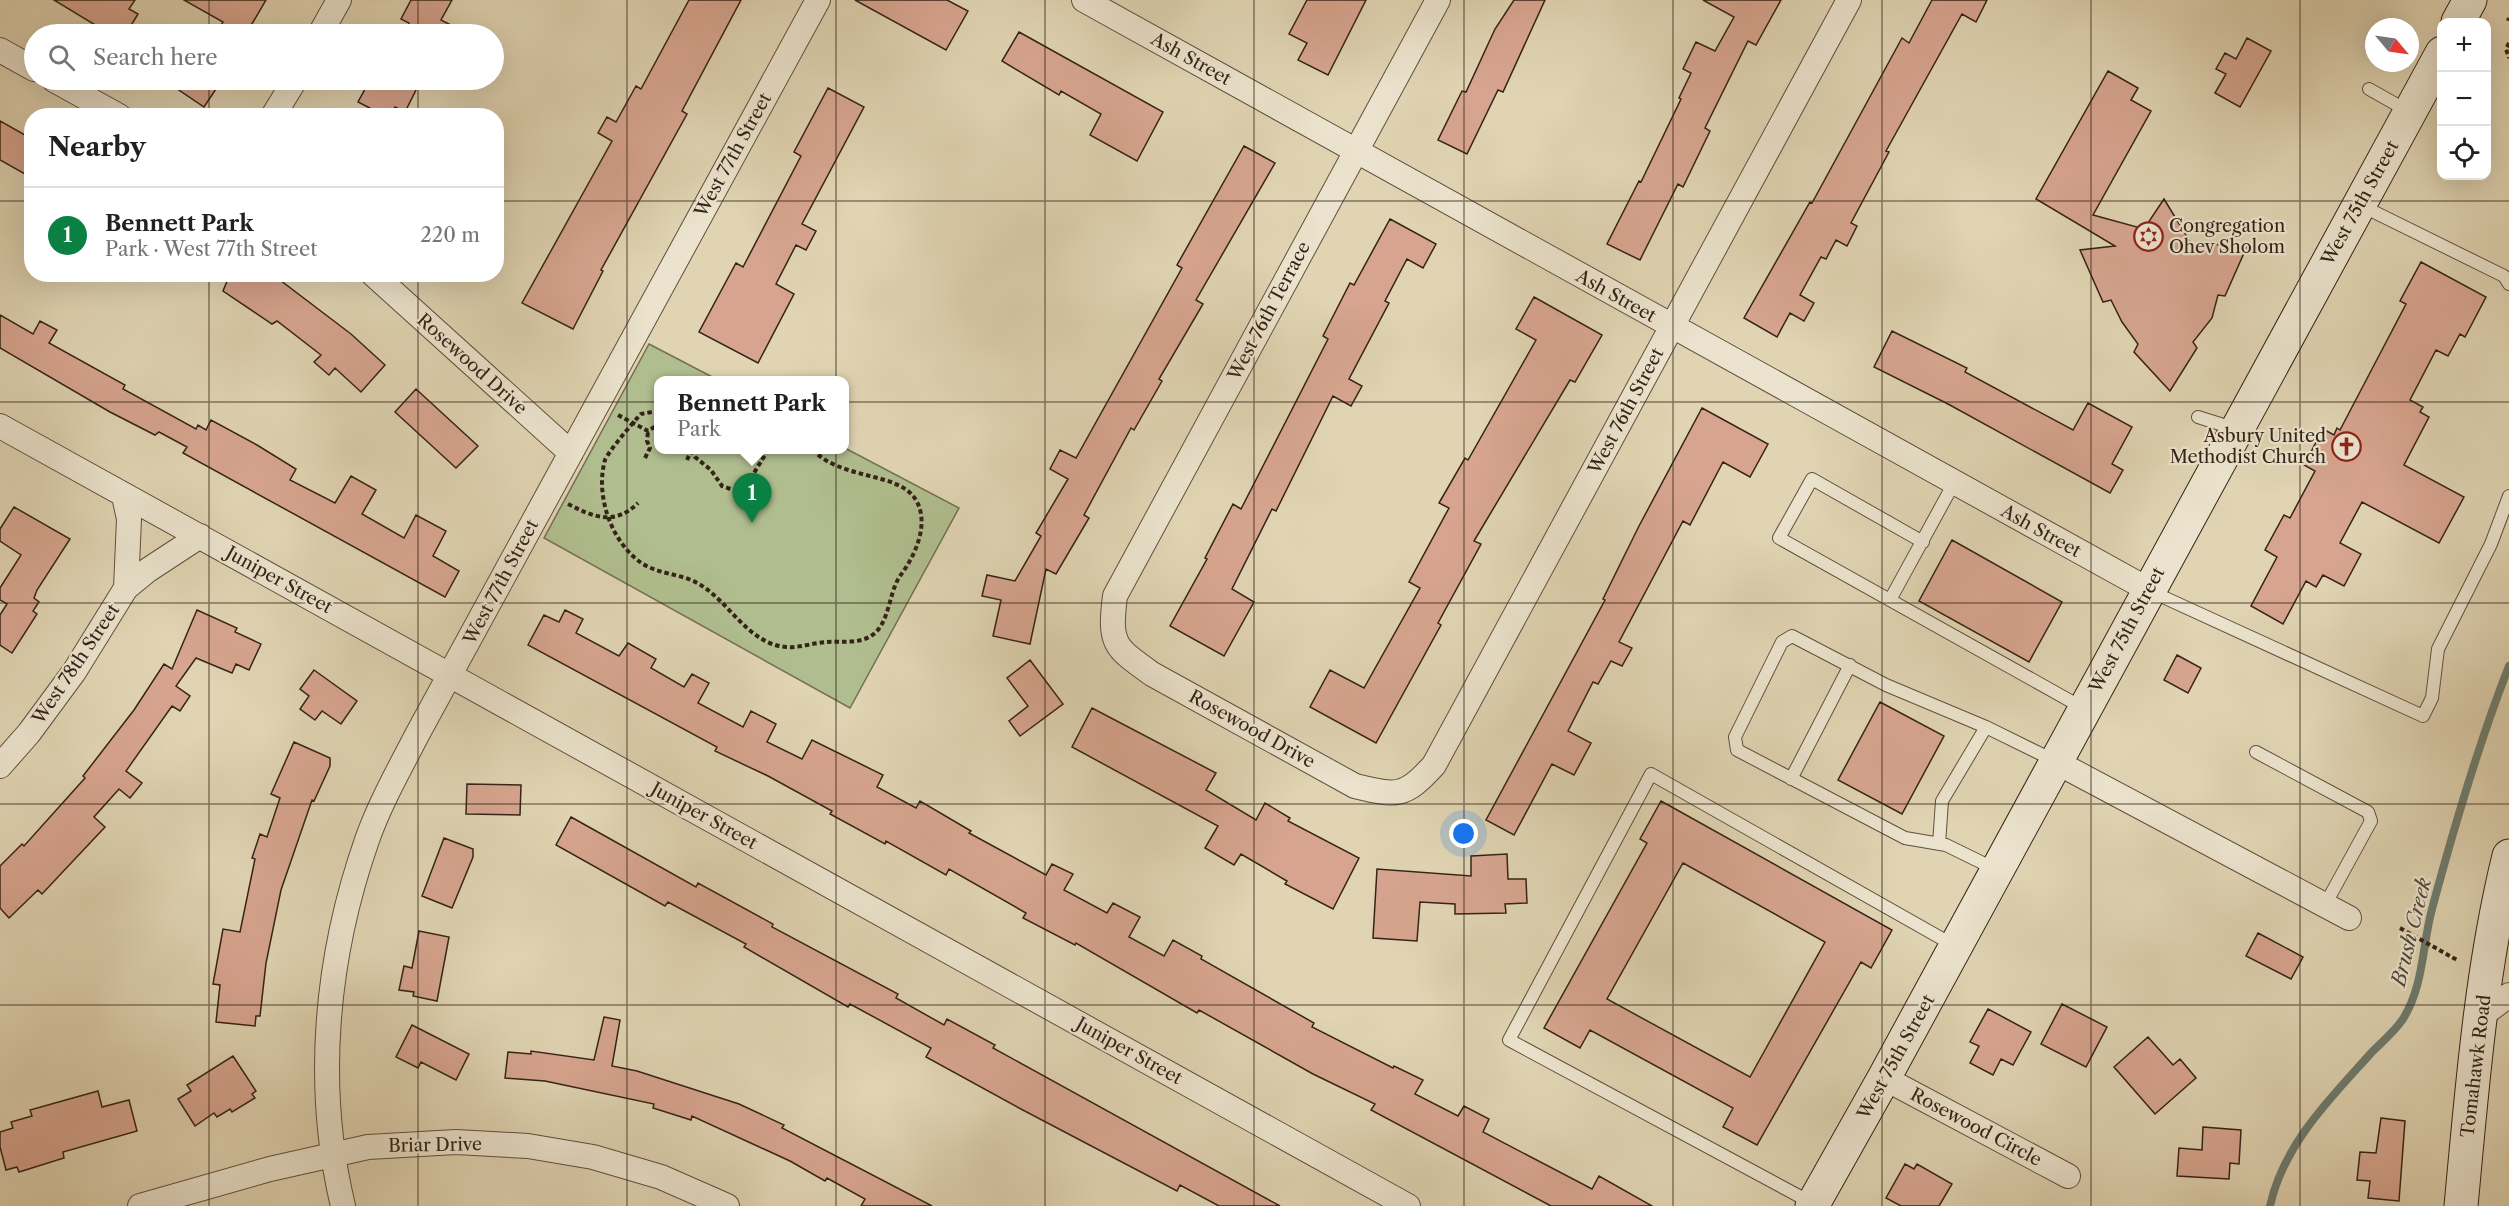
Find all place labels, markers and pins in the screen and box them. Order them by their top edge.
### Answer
place label: Congregation Ohev Sholom [2169,215,2285,258]
synagogue icon: Congregation Ohev Sholom [2132,220,2164,252]
place label: Asbury United Methodist Church [2170,425,2326,468]
church icon: Asbury United Methodist Church [2331,430,2363,462]
pin: 1 [732,474,771,523]

